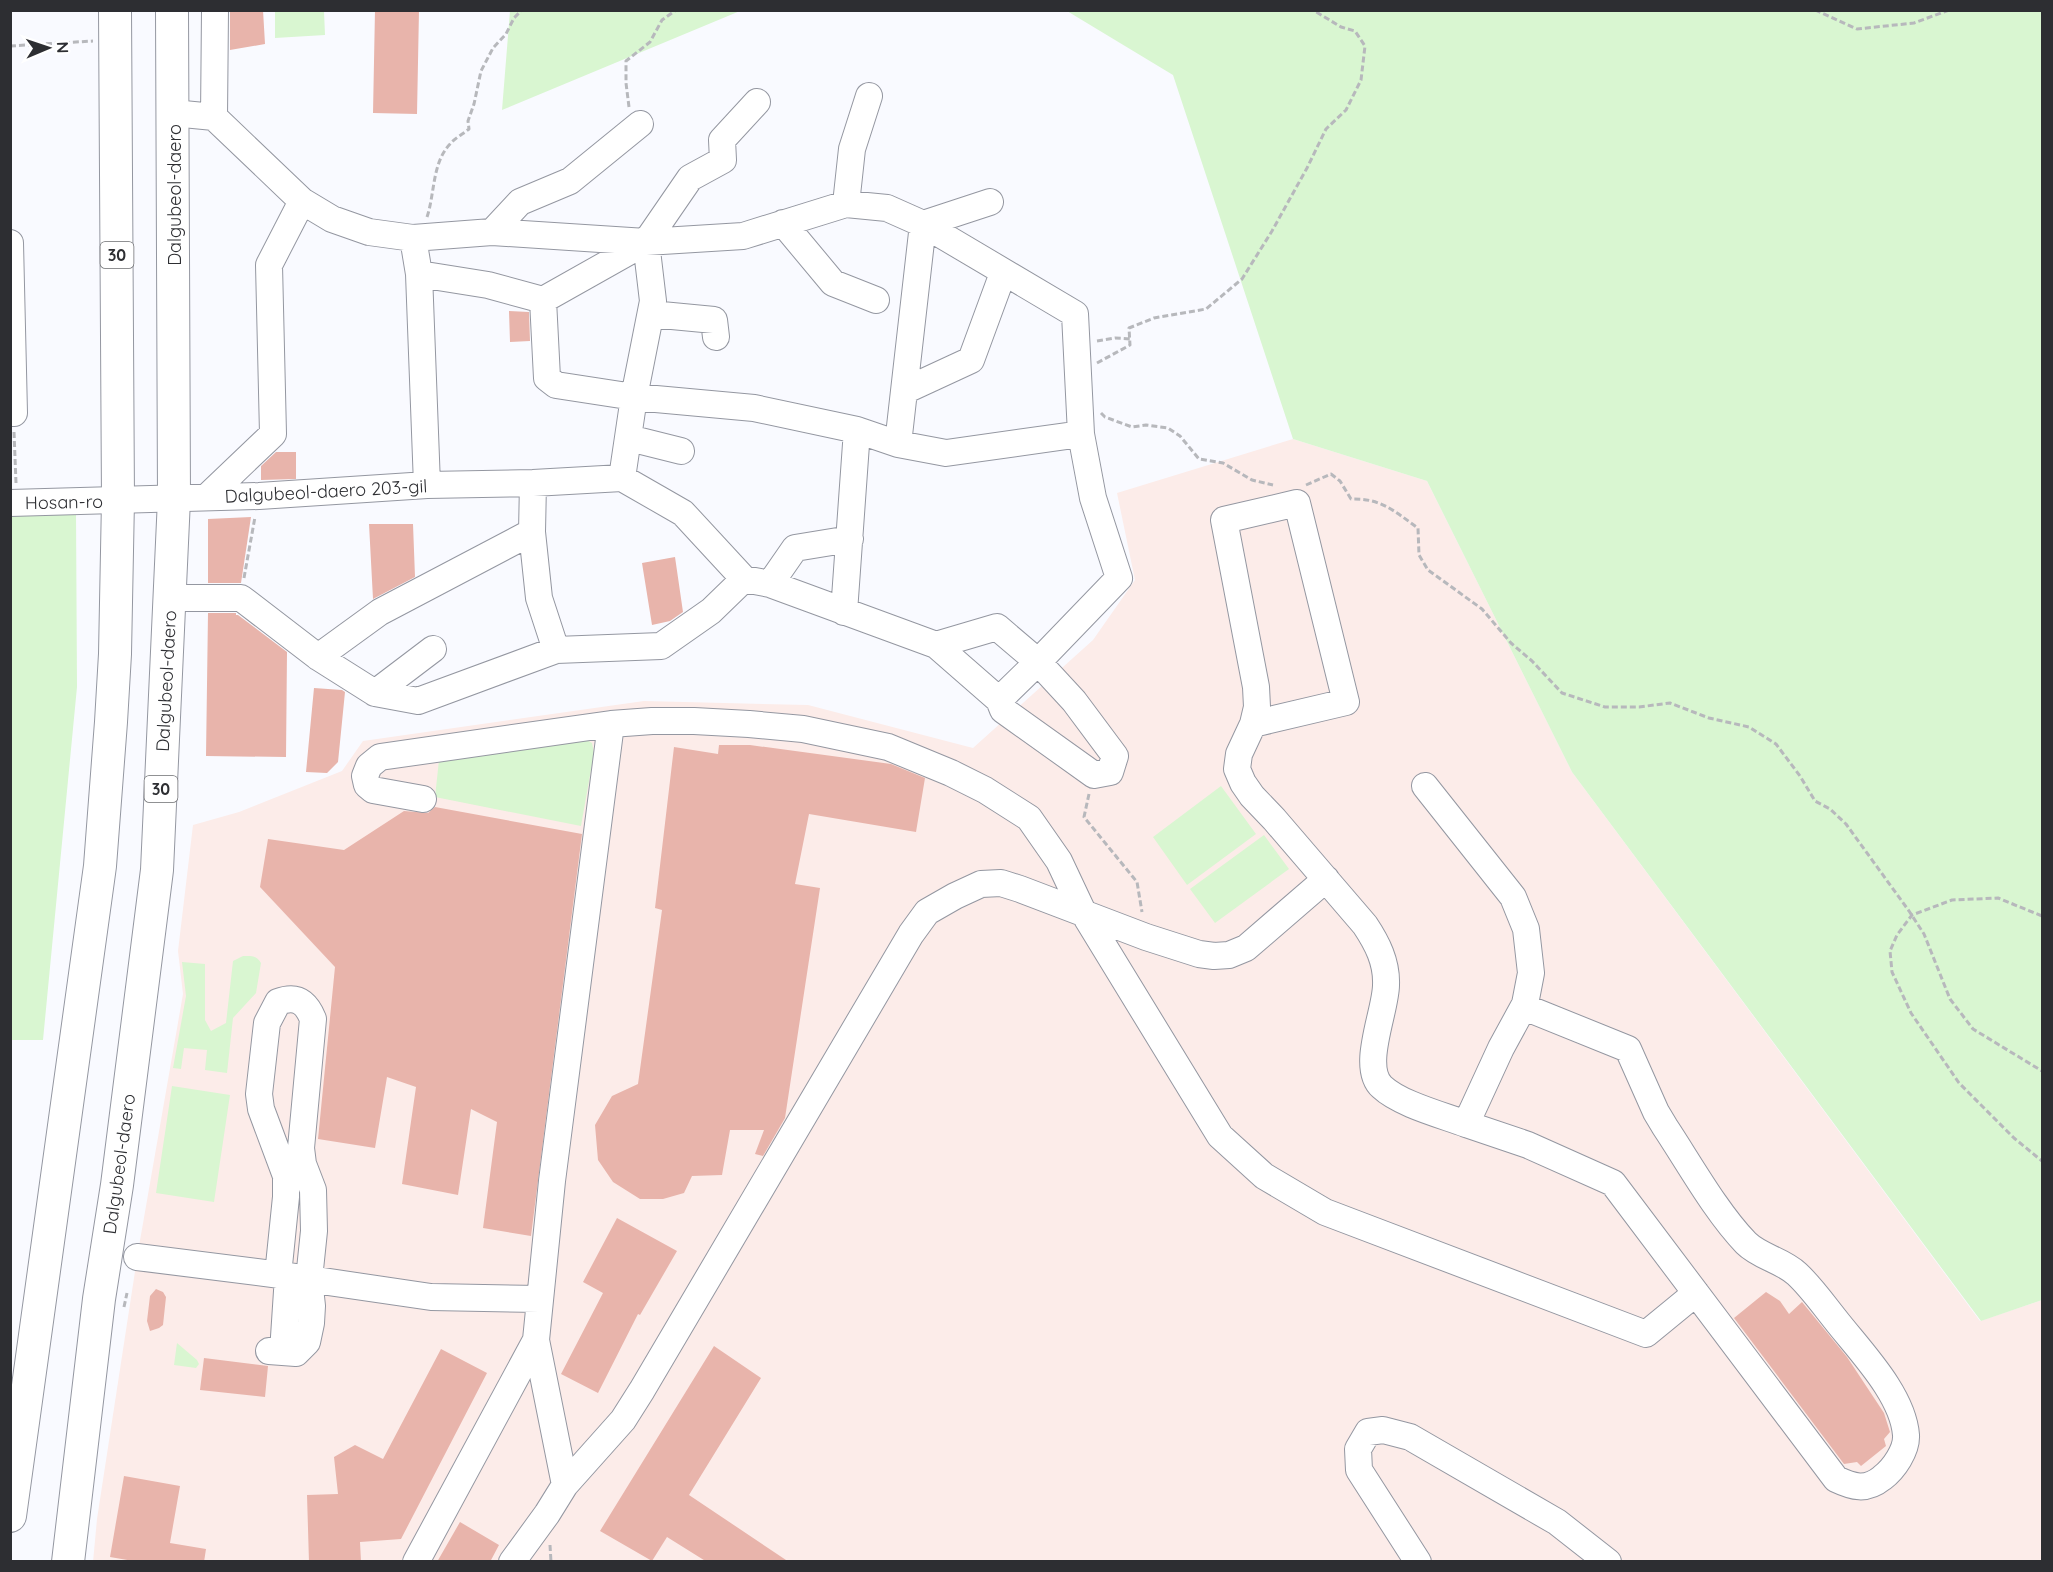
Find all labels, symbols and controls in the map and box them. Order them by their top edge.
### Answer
north arrow [18,18,78,78]
text: N [53,41,73,54]
street label: Dalgubeol-daero [163,124,186,266]
road number: 30 [100,242,134,268]
street label: Dalgubeol-daero 203-gil [224,474,428,508]
street label: Hosan-ro [25,490,103,514]
street label: Dalgubeol-daero [151,610,181,752]
road number: 30 [144,776,178,802]
street label: Dalgubeol-daero [98,1092,140,1236]

